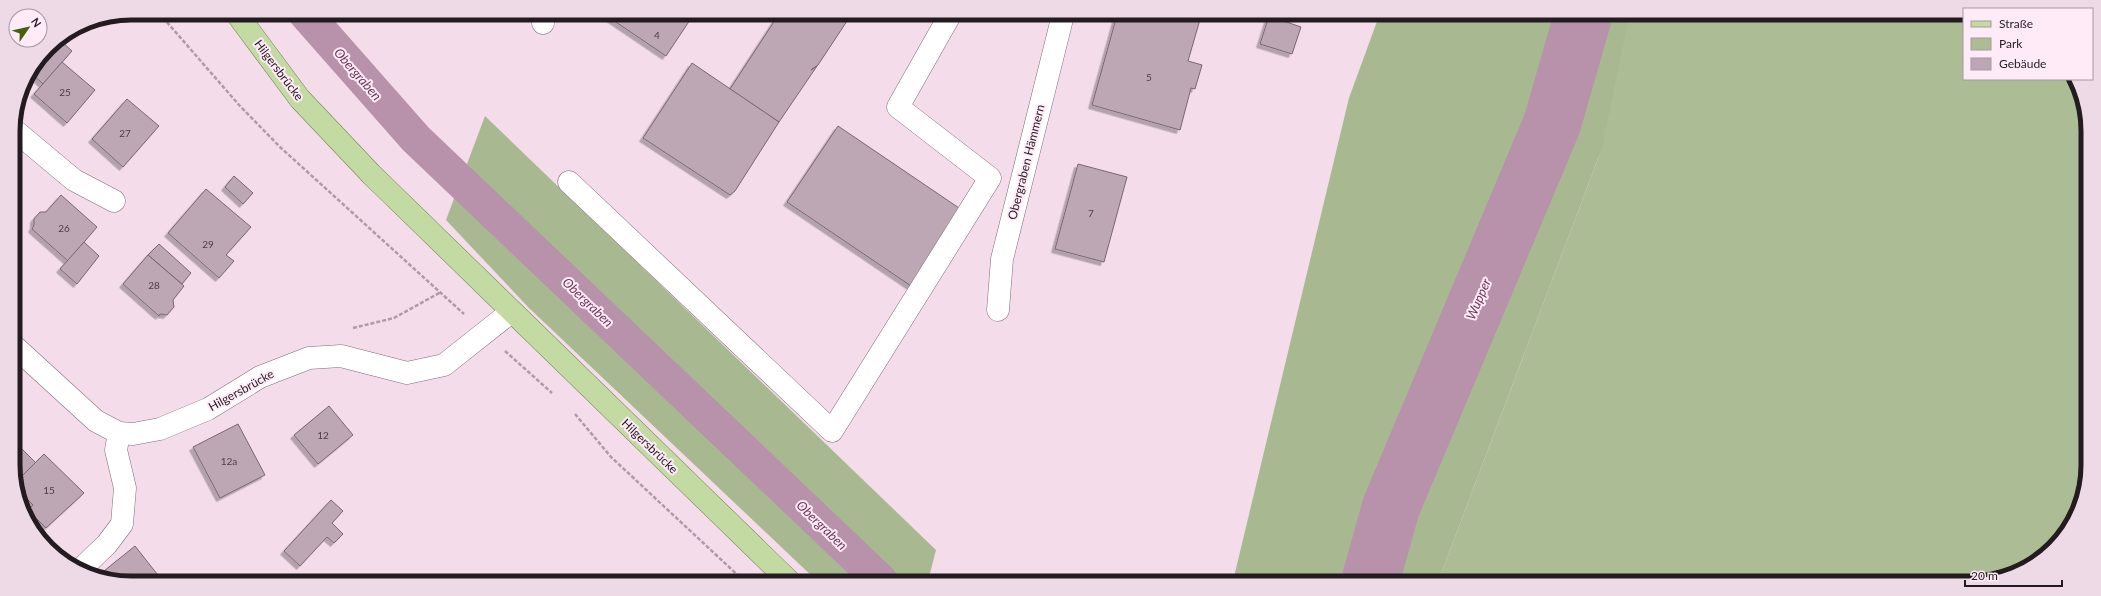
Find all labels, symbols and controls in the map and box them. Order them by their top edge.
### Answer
north arrow [8,8,48,48]
legend [1963,8,2093,80]
text: N [29,15,44,29]
text: Straße [1999,16,2033,31]
house number: 4 [654,29,660,41]
text: Park [1999,36,2023,51]
street label: Hilgersbrücke [251,37,307,103]
water label: Obergraben [331,45,385,103]
text: Gebäude [1999,56,2046,71]
house number: 5 [1146,71,1152,83]
house number: 25 [59,86,71,98]
street label: Obergraben Hämmern [1004,103,1048,221]
house number: 27 [119,127,131,139]
house number: 7 [1088,207,1094,219]
house number: 26 [58,222,70,234]
house number: 29 [202,238,214,250]
water label: Obergraben [559,274,617,330]
water label: Wupper [1462,275,1494,322]
house number: 28 [148,279,160,291]
street label: Hilgersbrücke [206,366,276,414]
street label: Hilgersbrücke [619,415,681,477]
house number: 12 [317,429,329,441]
house number: 12a [221,455,237,467]
house number: 15 [43,484,55,496]
water label: Obergraben [793,497,851,553]
scale bar [1965,562,2062,588]
text: 20 m [1971,568,1998,583]

